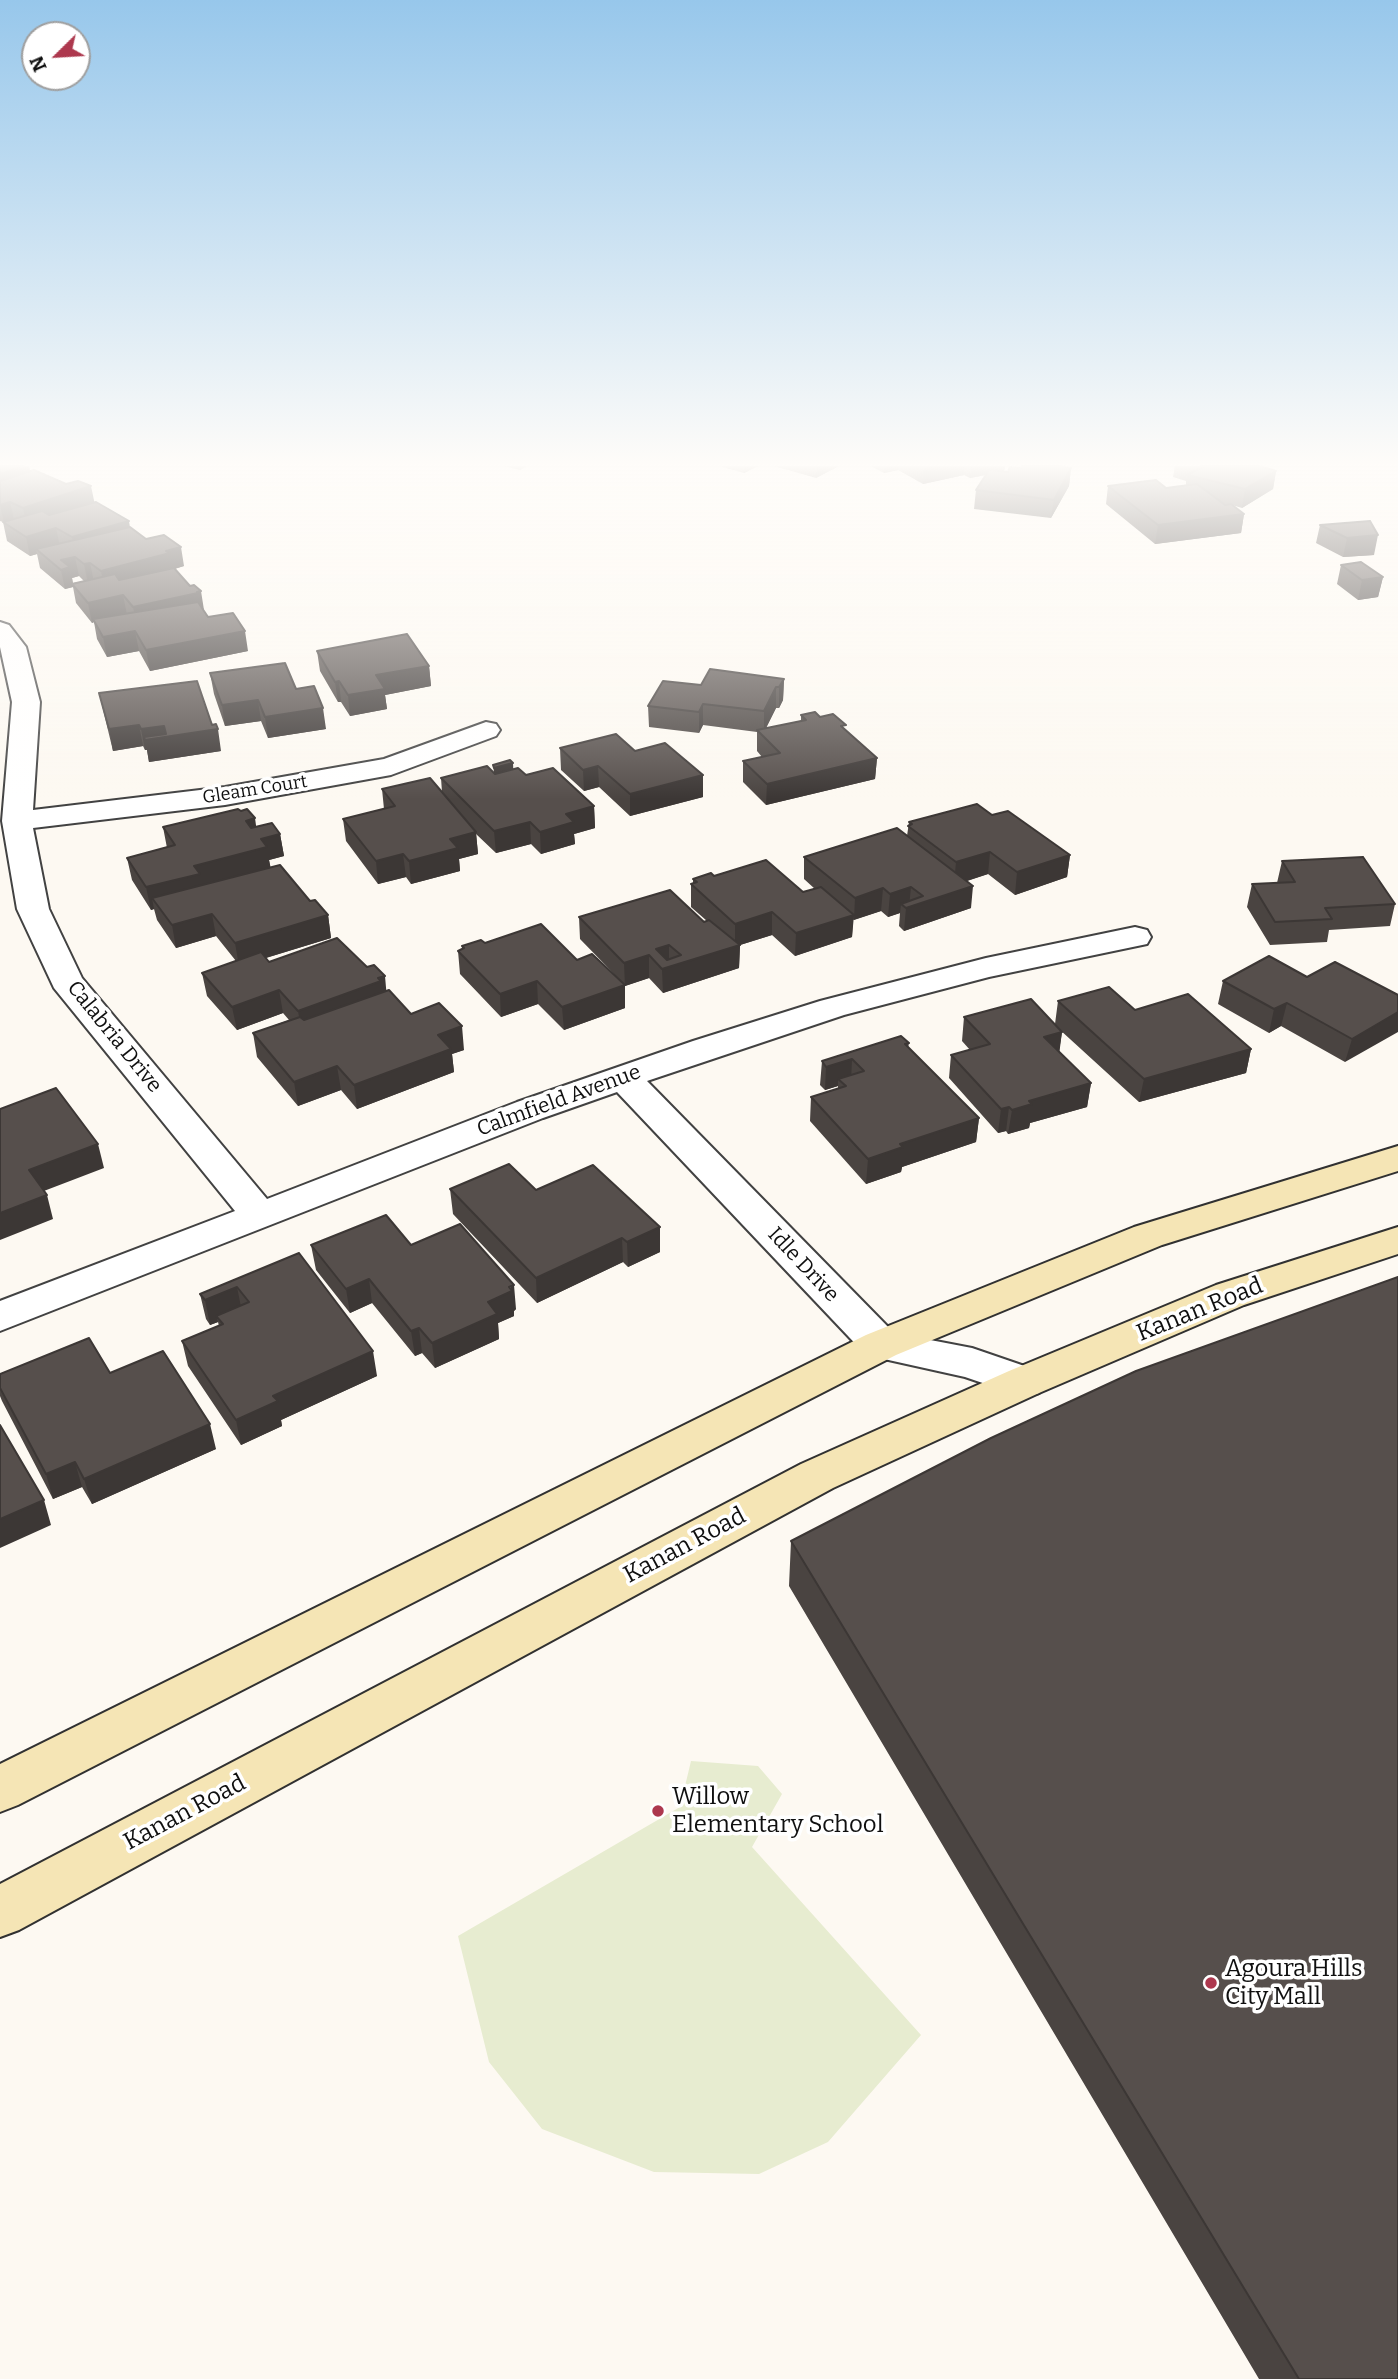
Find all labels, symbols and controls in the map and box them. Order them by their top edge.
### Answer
north arrow [21,21,91,91]
text: N [25,53,52,75]
street label: Gleam Court [201,771,309,809]
street label: Calabria Drive [61,976,167,1098]
street label: Calmfield Avenue [474,1060,644,1142]
street label: Idle Drive [762,1222,844,1308]
street label: Kanan Road [1133,1272,1267,1348]
street label: Kanan Road [619,1502,751,1590]
street label: Kanan Road [119,1769,251,1857]
place label: Willow Elementary School [672,1783,884,1839]
marker: Willow Elementary School [650,1803,666,1819]
place label: Agoura Hills City Mall [1225,1955,1362,2011]
marker: Agoura Hills City Mall [1203,1975,1219,1991]

